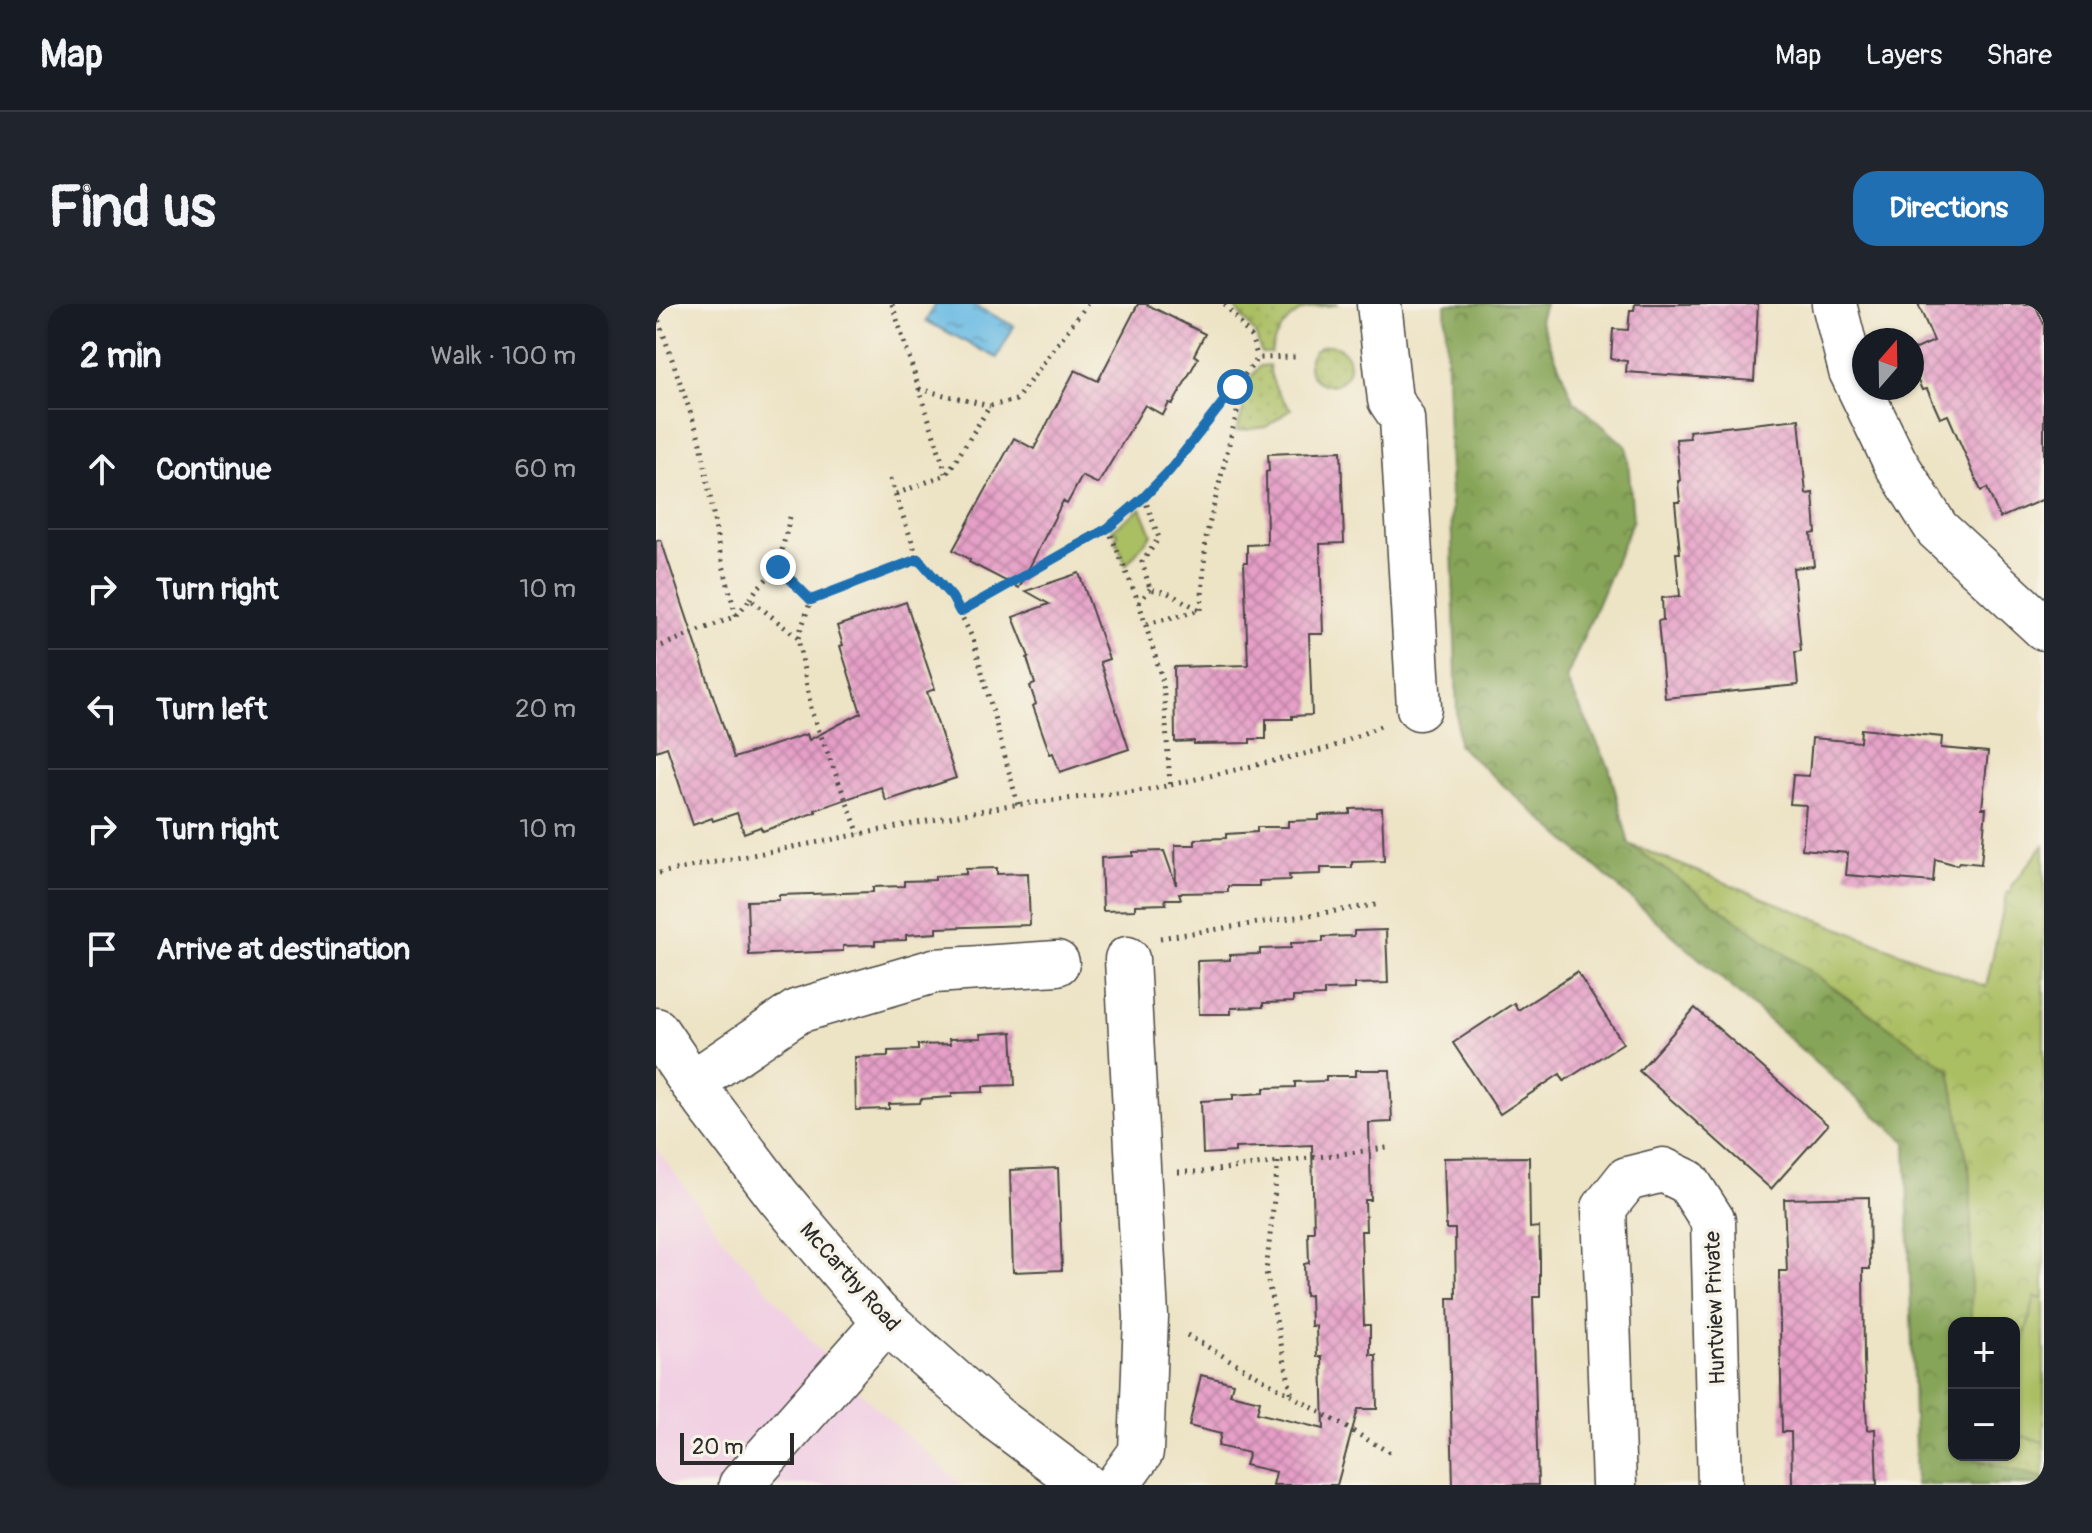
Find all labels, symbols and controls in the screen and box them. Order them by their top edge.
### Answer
text: Map [40,31,103,79]
text: Map [1775,38,1821,73]
text: Layers [1865,38,1942,73]
text: Share [1986,38,2052,73]
button: Directions [1853,171,2044,246]
text: Find us [48,174,216,243]
north arrow [1852,328,1924,400]
text: 2 min [80,335,162,378]
text: Walk · 100 m [431,340,576,372]
route start [1217,369,1253,405]
icon: ahead [80,447,124,491]
text: Continue [156,451,271,488]
text: 60 m [514,453,576,485]
route end [760,549,796,585]
icon: right [80,567,124,611]
text: Turn right [156,571,279,608]
text: 10 m [519,573,576,605]
icon: left [80,687,124,731]
text: Turn left [156,691,267,728]
text: 20 m [515,693,576,725]
icon: right [80,807,124,851]
text: Turn right [156,811,279,848]
text: 10 m [519,813,576,845]
icon: arrive [80,927,124,971]
text: Arrive at destination [156,931,410,968]
street label: McCarthy Road [794,1217,906,1337]
street label: Huntview Private [1698,1231,1732,1385]
map controls [1948,1317,2020,1461]
button: + [1948,1317,2020,1389]
button: − [1948,1389,2020,1461]
scale bar [680,1429,794,1465]
text: 20 m [692,1433,744,1461]

